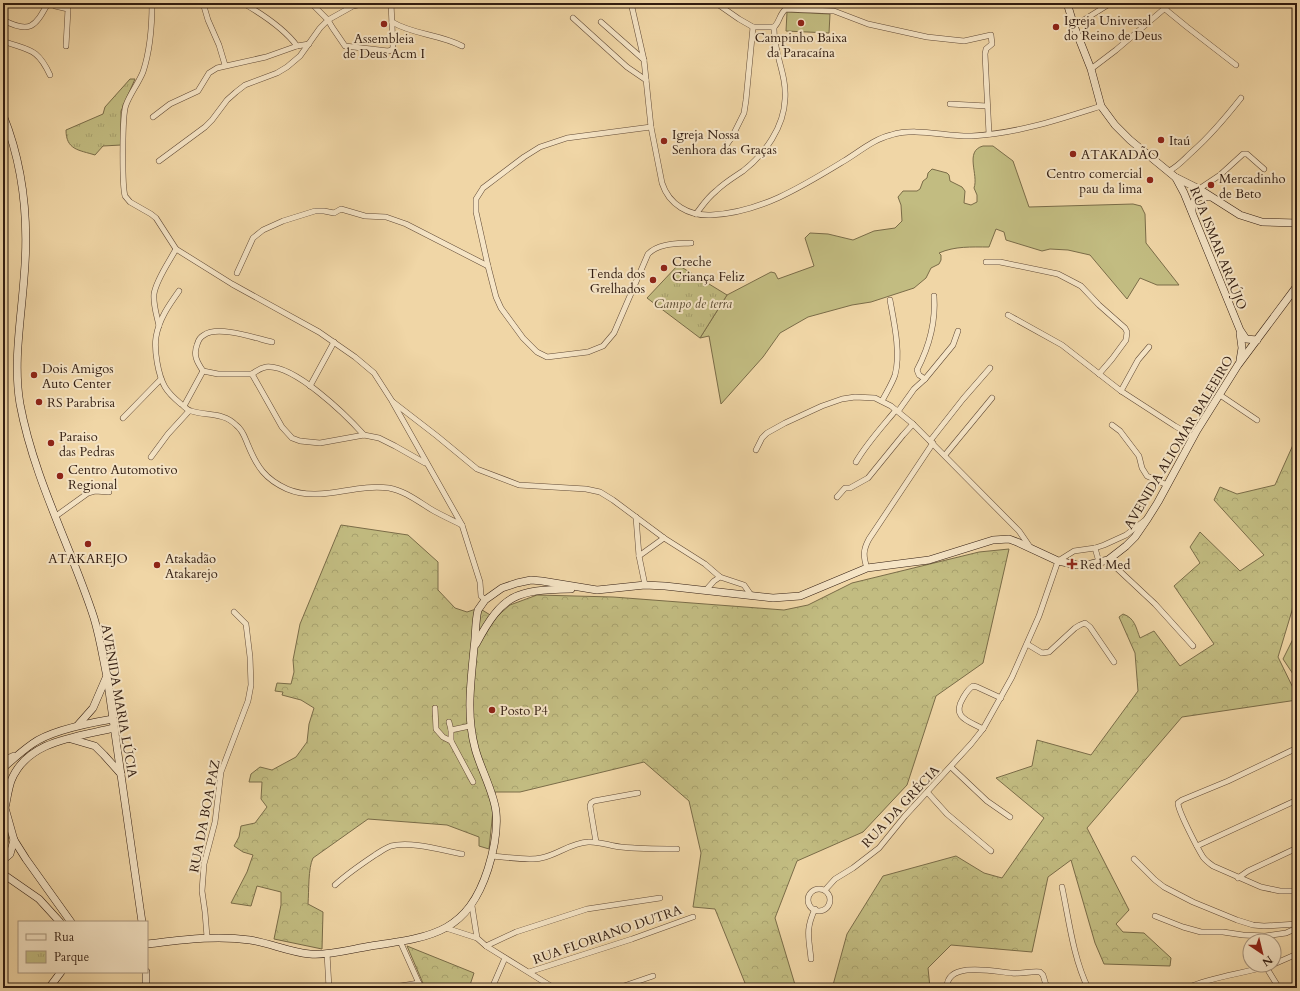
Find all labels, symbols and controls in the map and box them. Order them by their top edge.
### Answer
place label: Igreja Universal do Reino de Deus [1064,12,1162,45]
marker: Campinho Baixa da Paracaína [796,18,806,28]
marker: Assembleia de Deus Acm I [379,19,389,29]
marker: Igreja Universal do Reino de Deus [1051,22,1061,32]
place label: Campinho Baixa da Paracaína [755,29,848,62]
place label: Assembleia de Deus Acm I [343,30,425,63]
place label: Igreja Nossa Senhora das Graças [672,126,777,159]
place label: Itaú [1169,132,1190,150]
marker: Itaú [1156,135,1166,145]
marker: Igreja Nossa Senhora das Graças [659,136,669,146]
place label: ATAKADÃO [1081,146,1159,164]
marker: ATAKADÃO [1068,149,1078,159]
place label: Centro comercial pau da lima [1046,165,1143,198]
place label: Mercadinho de Beto [1219,170,1286,203]
marker: Centro comercial pau da lima [1145,175,1155,185]
marker: Mercadinho de Beto [1206,180,1216,190]
street label: RUA ISMAR ARAÚJO [1185,184,1251,313]
place label: Creche Criança Feliz [672,253,745,286]
marker: Creche Criança Feliz [659,263,669,273]
place label: Tenda dos Grelhados [588,265,645,298]
marker: Tenda dos Grelhados [648,275,658,285]
park label: Campo de terra [654,295,732,313]
street label: AVENIDA ALIOMAR BALEEIRO [1120,353,1238,532]
place label: Dois Amigos Auto Center [42,360,114,393]
marker: Dois Amigos Auto Center [29,370,39,380]
place label: RS Parabrisa [47,394,115,412]
marker: RS Parabrisa [34,397,44,407]
place label: Paraiso das Pedras [59,428,115,461]
marker: Paraiso das Pedras [46,438,56,448]
place label: Centro Automotivo Regional [68,461,178,494]
marker: Centro Automotivo Regional [55,471,65,481]
marker: ATAKAREJO [83,539,93,549]
place label: ATAKAREJO [48,550,128,568]
place label: Atakadão Atakarejo [165,550,218,583]
place label: Red Med [1080,556,1130,574]
marker: Red Med [1067,559,1077,569]
marker: Atakadão Atakarejo [152,560,162,570]
street label: AVENIDA MARIA LÚCIA [97,623,142,780]
place label: Posto P4 [500,702,548,720]
marker: Posto P4 [487,705,497,715]
street label: RUA DA BOA PAZ [185,758,225,874]
street label: RUA DA GRÉCIA [858,761,944,852]
street label: RUA FLORIANO DUTRA [530,901,685,969]
legend [18,921,148,973]
text: Rua [54,929,75,945]
north arrow [1242,933,1282,973]
text: Parque [54,949,89,965]
text: N [1259,952,1276,970]

